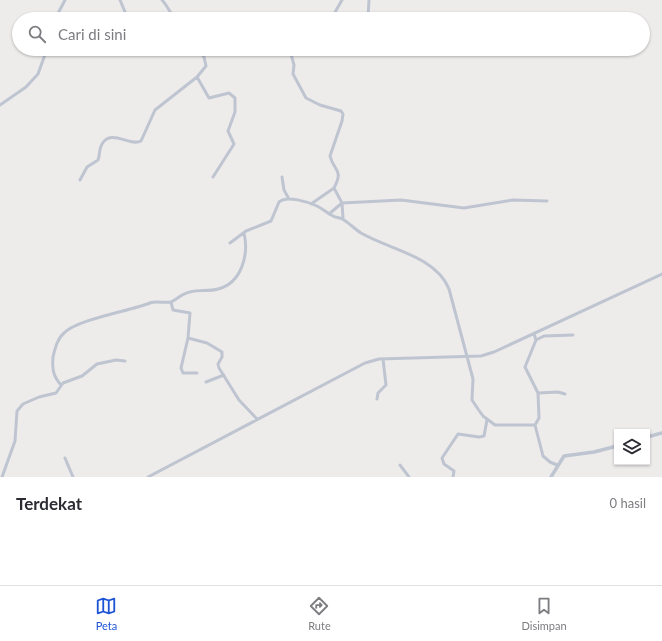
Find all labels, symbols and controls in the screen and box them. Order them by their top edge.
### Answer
search box [12,12,650,56]
icon: search [26,23,48,45]
text: Cari di sini [58,25,126,43]
map controls [614,429,650,465]
button: layers [614,429,650,465]
text: Terdekat [16,493,82,514]
text: 0 hasil [610,495,646,511]
tab: Peta [95,595,117,632]
tab: Rute [308,595,331,632]
tab: Disimpan [521,595,567,632]

